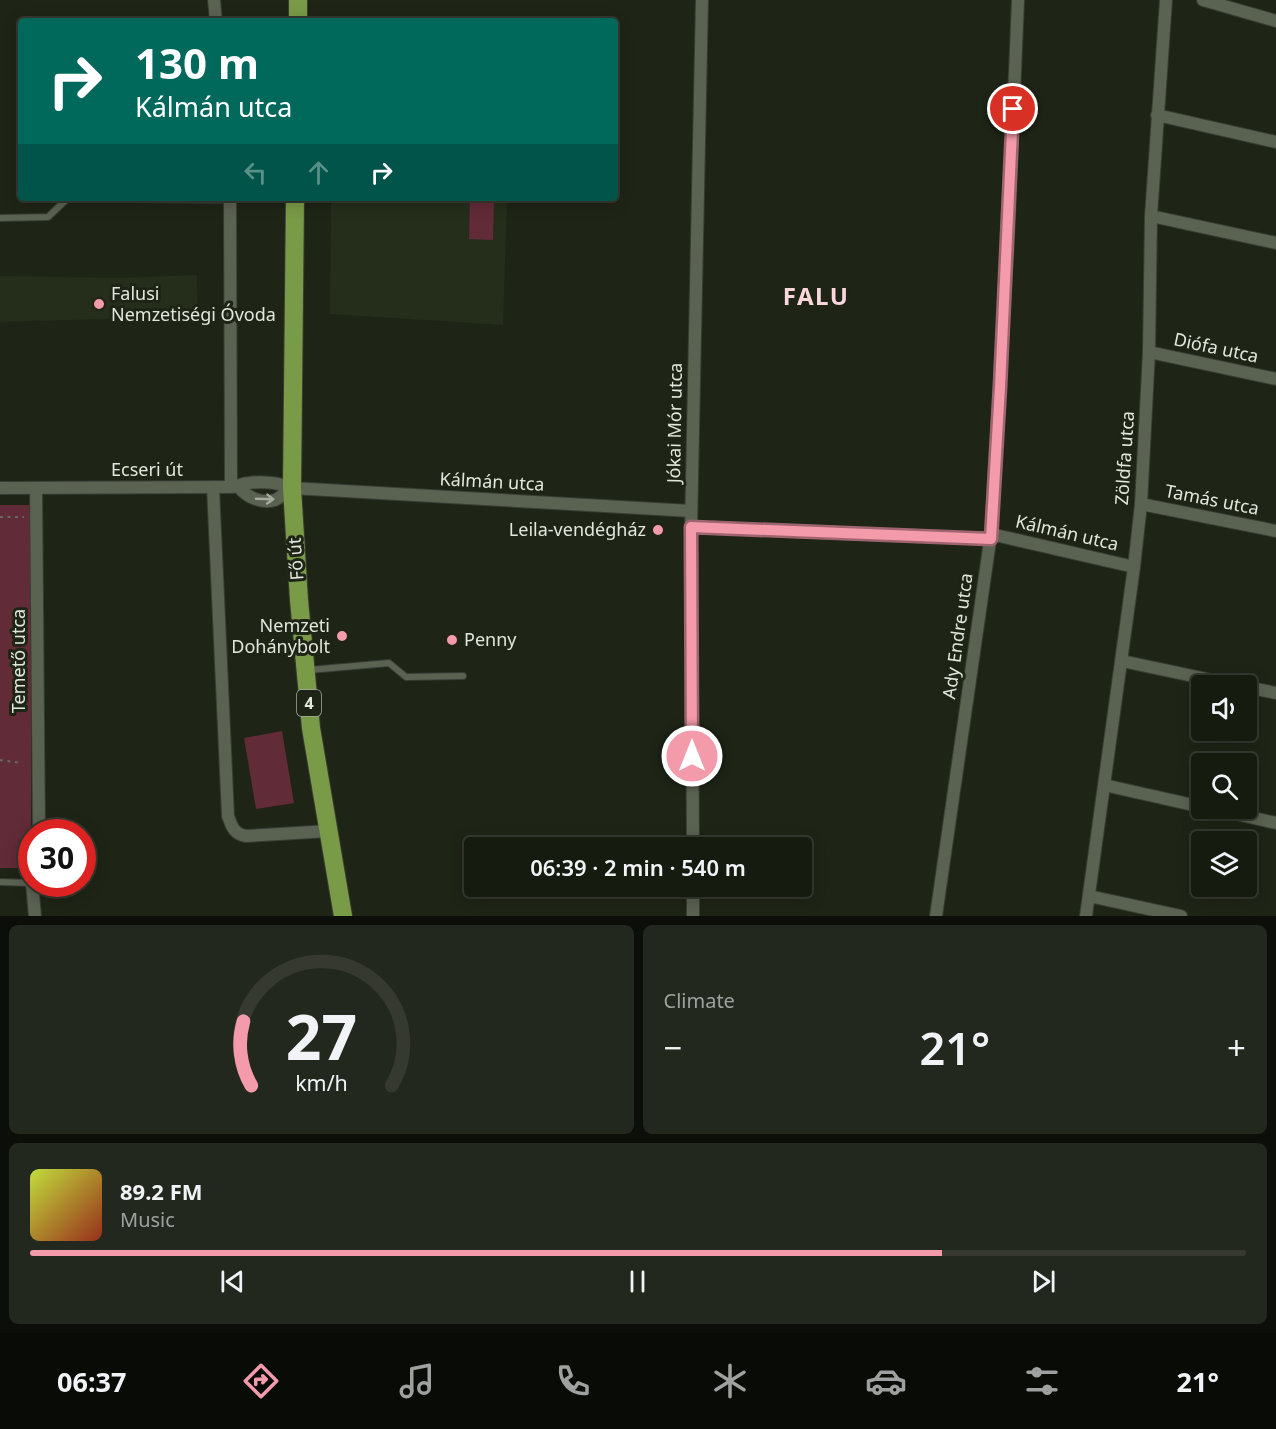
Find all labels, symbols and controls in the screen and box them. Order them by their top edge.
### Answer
text: 130 m [135,34,259,91]
icon: right [36,42,114,120]
pin [987,83,1038,134]
text: Kálmán utca [135,88,292,125]
icon: arrive [996,92,1029,125]
icon: left [239,156,272,189]
icon: ahead [302,156,335,189]
icon: right [365,156,398,189]
district label: FALU [783,279,849,312]
place label: Falusi Nemzetiségi Óvoda [111,281,276,326]
marker: Falusi Nemzetiségi Óvoda [92,297,106,311]
street label: Diófa utca [1172,326,1261,368]
street label: Jókai Mór utca [661,363,687,485]
street label: Zöldfa utca [1109,410,1139,506]
street label: Ecseri út [111,457,183,481]
street label: Kálmán utca [439,466,545,496]
street label: Tamás utca [1163,478,1261,520]
one-way arrow [254,493,274,505]
street label: Kálmán utca [1013,509,1121,556]
place label: Leila-vendégház [509,517,646,541]
marker: Leila-vendégház [651,523,665,537]
street label: Fő út [282,537,308,581]
street label: Ady Endre utca [936,571,978,700]
street label: Temető utca [6,609,30,713]
place label: Nemzeti Dohánybolt [231,613,330,658]
place label: Penny [464,627,517,651]
marker: Nemzeti Dohánybolt [335,629,349,643]
marker: Penny [445,633,459,647]
map controls [1191,675,1257,897]
button: sound [1191,675,1257,741]
road number: 4 [297,690,321,716]
position arrow [660,724,724,788]
button: search [1191,753,1257,819]
speed limit sign: 30 [18,819,96,897]
button: layers [1191,831,1257,897]
text: 06:39 · 2 min · 540 m [530,852,746,882]
text: Climate [664,987,735,1014]
text: 27 [286,993,357,1078]
text: 21° [919,1017,990,1078]
text: − [664,1025,682,1070]
text: + [1227,1025,1246,1070]
text: km/h [295,1069,348,1098]
text: 89.2 FM [120,1176,202,1206]
text: Music [120,1206,175,1233]
icon: previous [216,1265,249,1298]
icon: pause [621,1265,654,1298]
icon: next [1027,1265,1060,1298]
icon: directions [240,1360,282,1402]
icon: music [396,1360,438,1402]
icon: phone [552,1360,594,1402]
icon: climate [709,1360,751,1402]
icon: car [865,1360,907,1402]
icon: filters [1021,1360,1063,1402]
text: 06:37 [57,1363,126,1400]
text: 21° [1177,1363,1219,1400]

